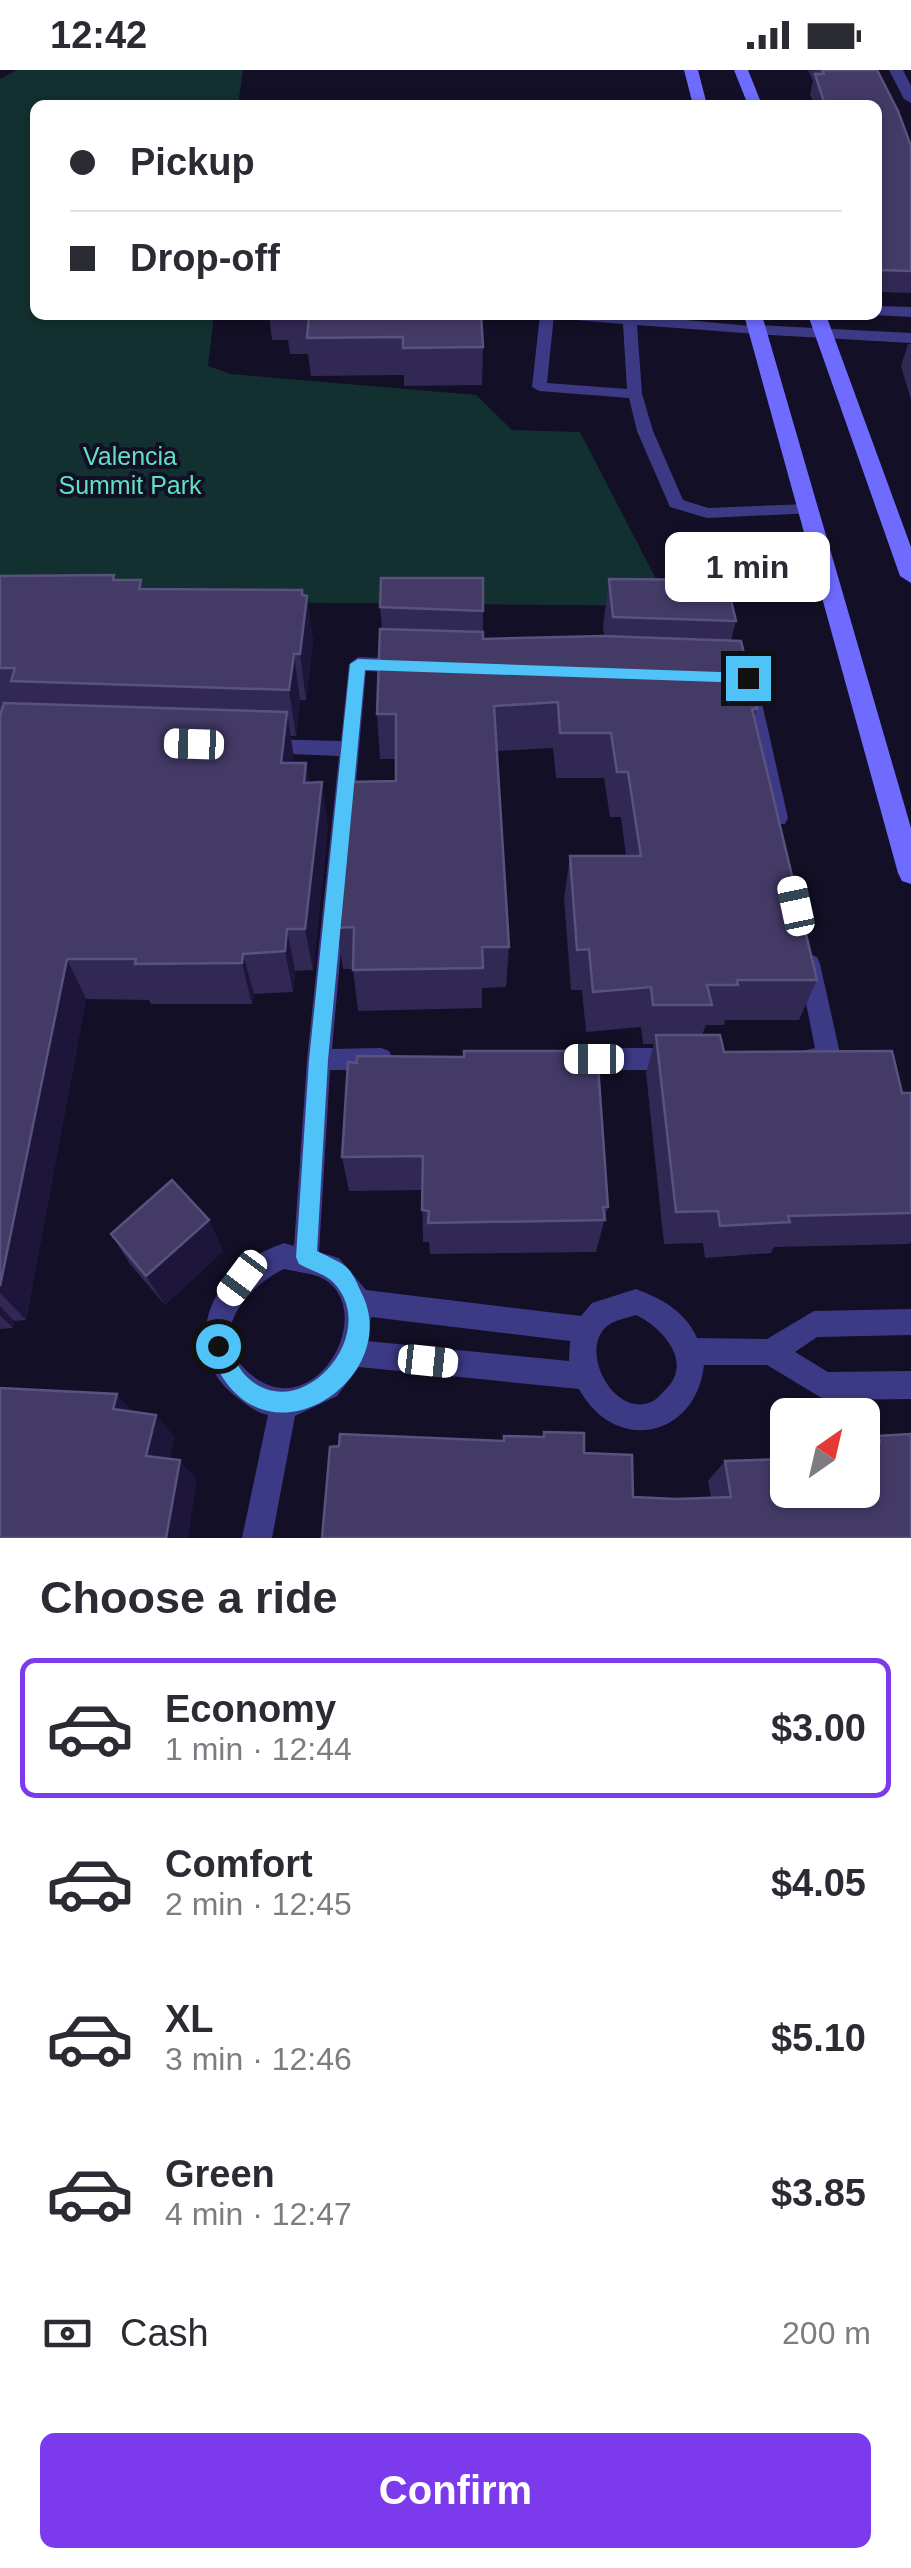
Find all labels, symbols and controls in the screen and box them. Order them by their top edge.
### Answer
text: 12:42 [50,14,147,56]
text: Pickup [130,141,255,183]
text: Drop-off [130,237,280,279]
park label: Valencia Summit Park [58,442,202,499]
callout: 1 min [666,533,830,603]
text: 1 min [706,549,789,585]
route end [726,656,771,701]
car [163,728,225,760]
car [775,874,817,938]
car [564,1044,624,1074]
car [212,1245,272,1311]
route start [196,1324,241,1369]
car [397,1343,459,1379]
north arrow [770,1398,880,1508]
map controls [770,1398,880,1508]
text: Choose a ride [40,1572,338,1623]
icon: car [45,1683,135,1773]
text: Economy [165,1688,336,1730]
text: $3.00 [771,1707,866,1749]
text: 1 min · 12:44 [165,1731,352,1767]
icon: car [45,1838,135,1928]
text: Comfort [165,1843,313,1885]
text: $4.05 [771,1862,866,1904]
text: 2 min · 12:45 [165,1886,352,1922]
icon: car [45,1993,135,2083]
text: XL [165,1998,214,2040]
text: $5.10 [771,2017,866,2059]
text: 3 min · 12:46 [165,2041,352,2077]
icon: car [45,2148,135,2238]
text: Green [165,2153,275,2195]
text: $3.85 [771,2172,866,2214]
text: 4 min · 12:47 [165,2196,352,2232]
icon: cash [40,2306,95,2361]
text: Cash [120,2312,209,2354]
text: 200 m [782,2315,871,2351]
button: Confirm [40,2433,871,2548]

